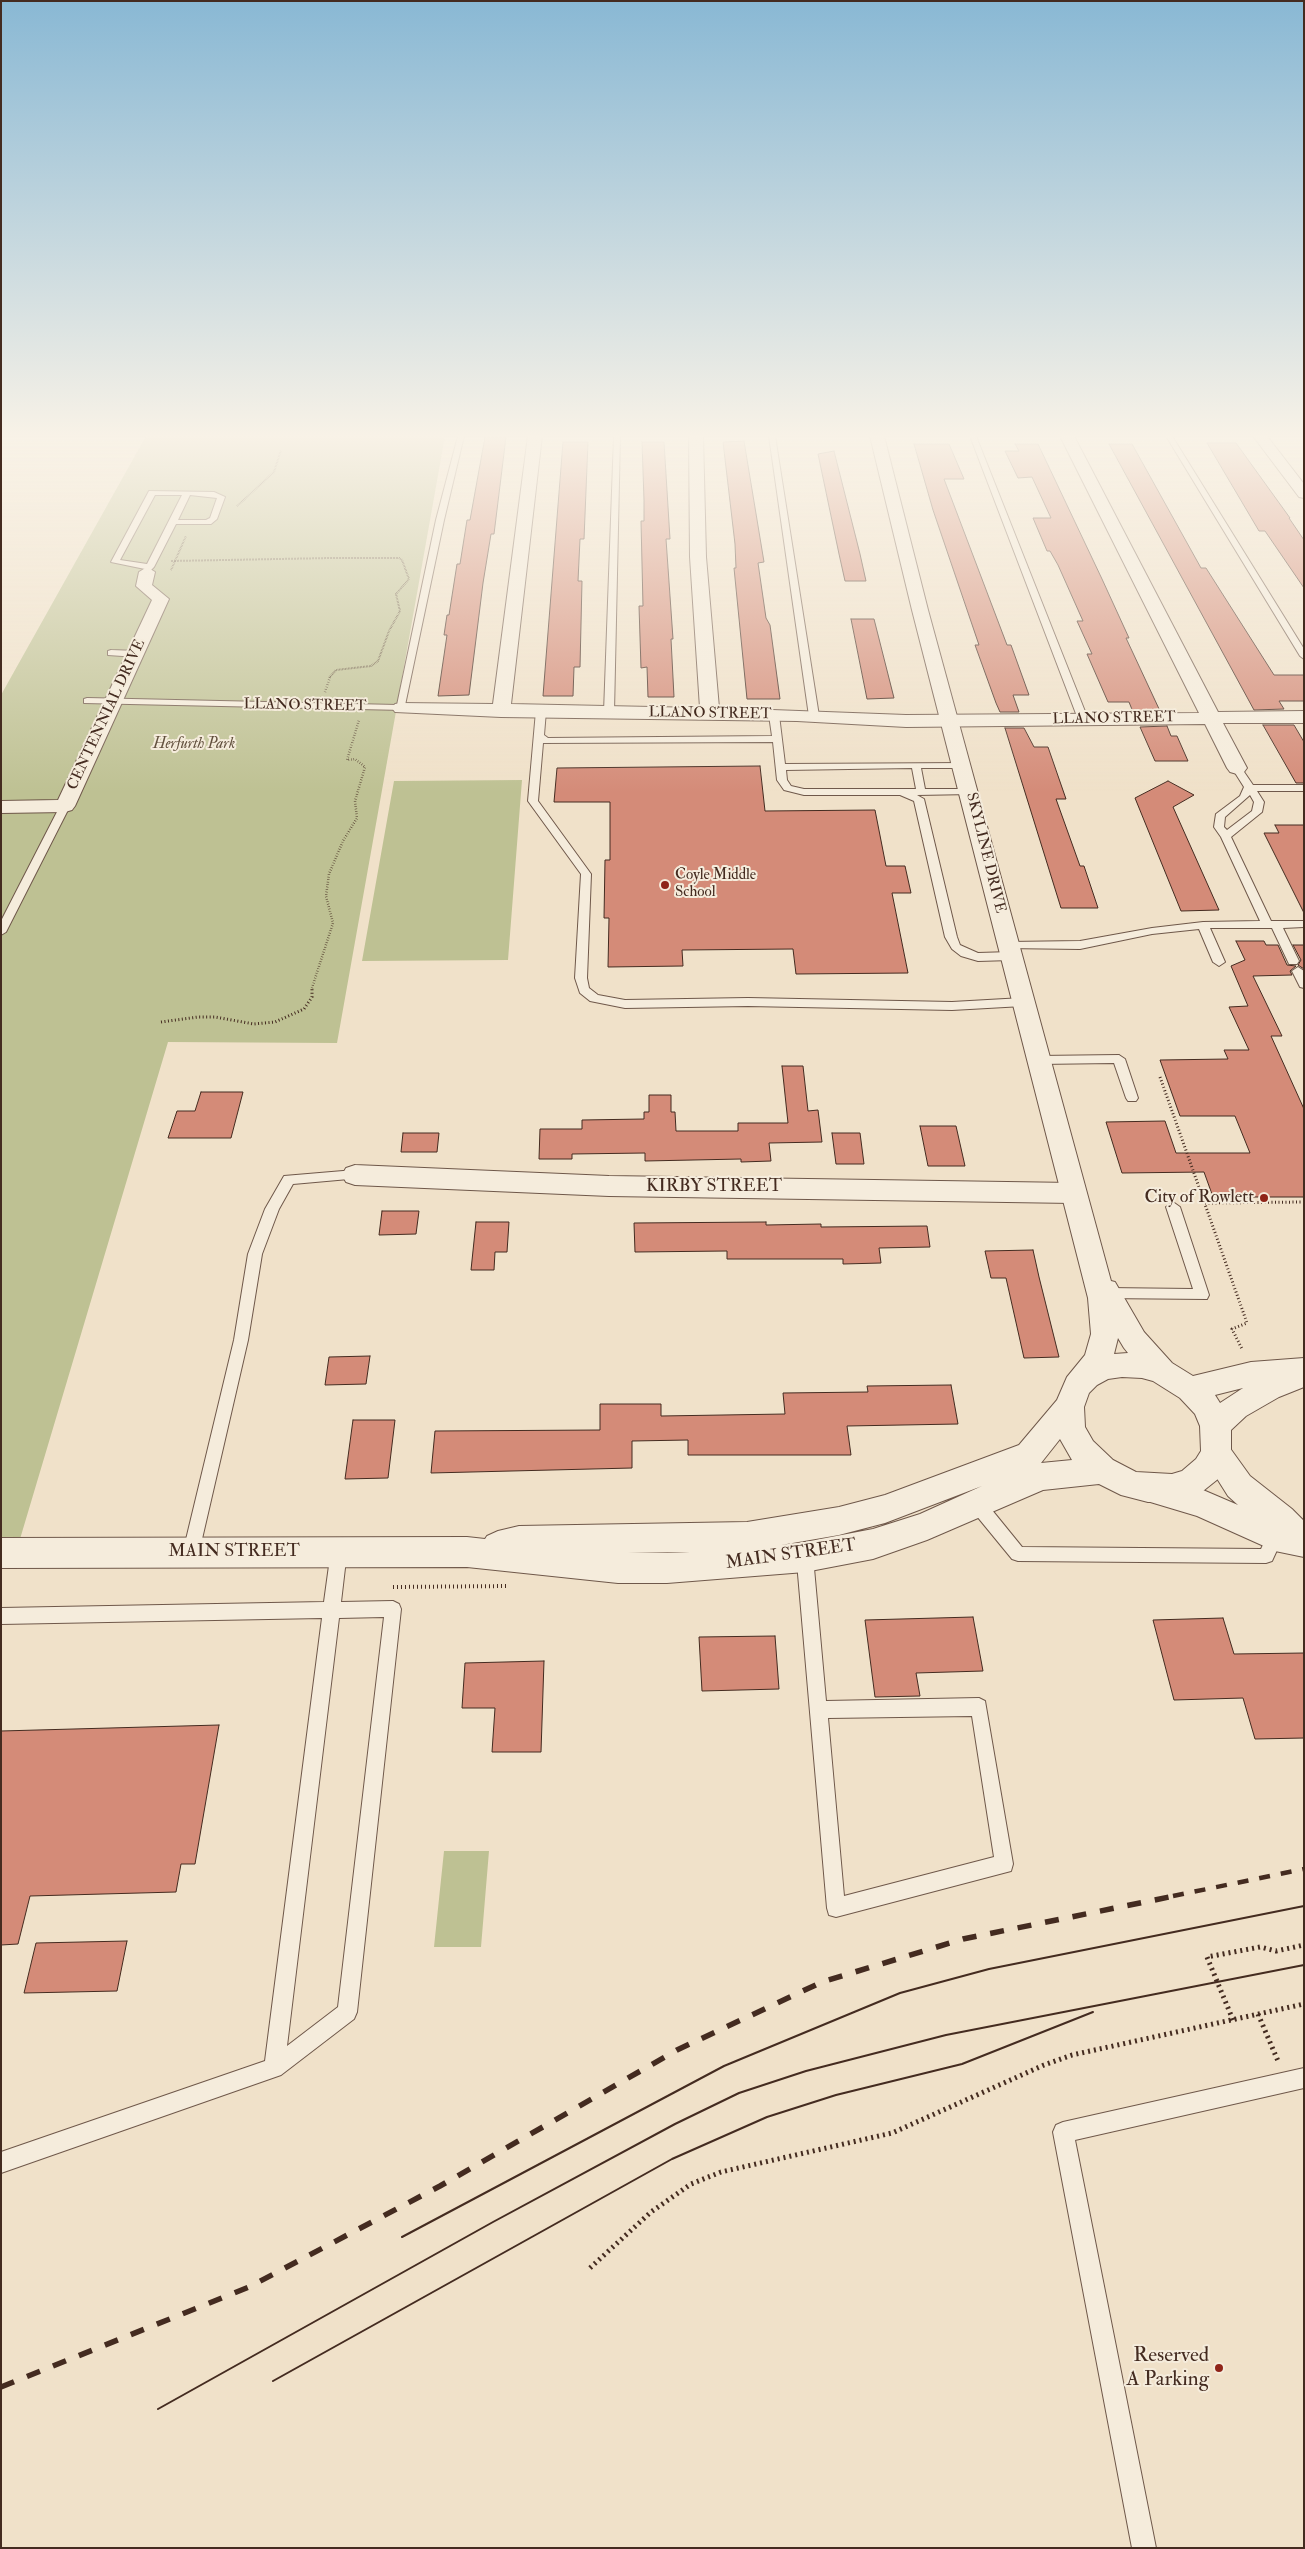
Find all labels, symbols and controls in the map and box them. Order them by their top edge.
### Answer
street label: CENTENNIAL DRIVE [64,637,150,793]
street label: LLANO STREET [243,696,367,716]
street label: LLANO STREET [648,704,772,724]
street label: LLANO STREET [1052,709,1176,729]
park label: Herfurth Park [153,736,235,754]
street label: SKYLINE DRIVE [961,791,1009,915]
place label: Coyle Middle School [675,867,756,902]
marker: Coyle Middle School [659,879,671,891]
street label: KIRBY STREET [646,1176,782,1198]
place label: City of Rowlett [1144,1187,1254,1209]
marker: City of Rowlett [1258,1192,1270,1204]
street label: MAIN STREET [724,1535,858,1575]
street label: MAIN STREET [168,1541,300,1563]
place label: Reserved A Parking [1126,2343,1209,2393]
marker: Reserved A Parking [1213,2362,1225,2374]

